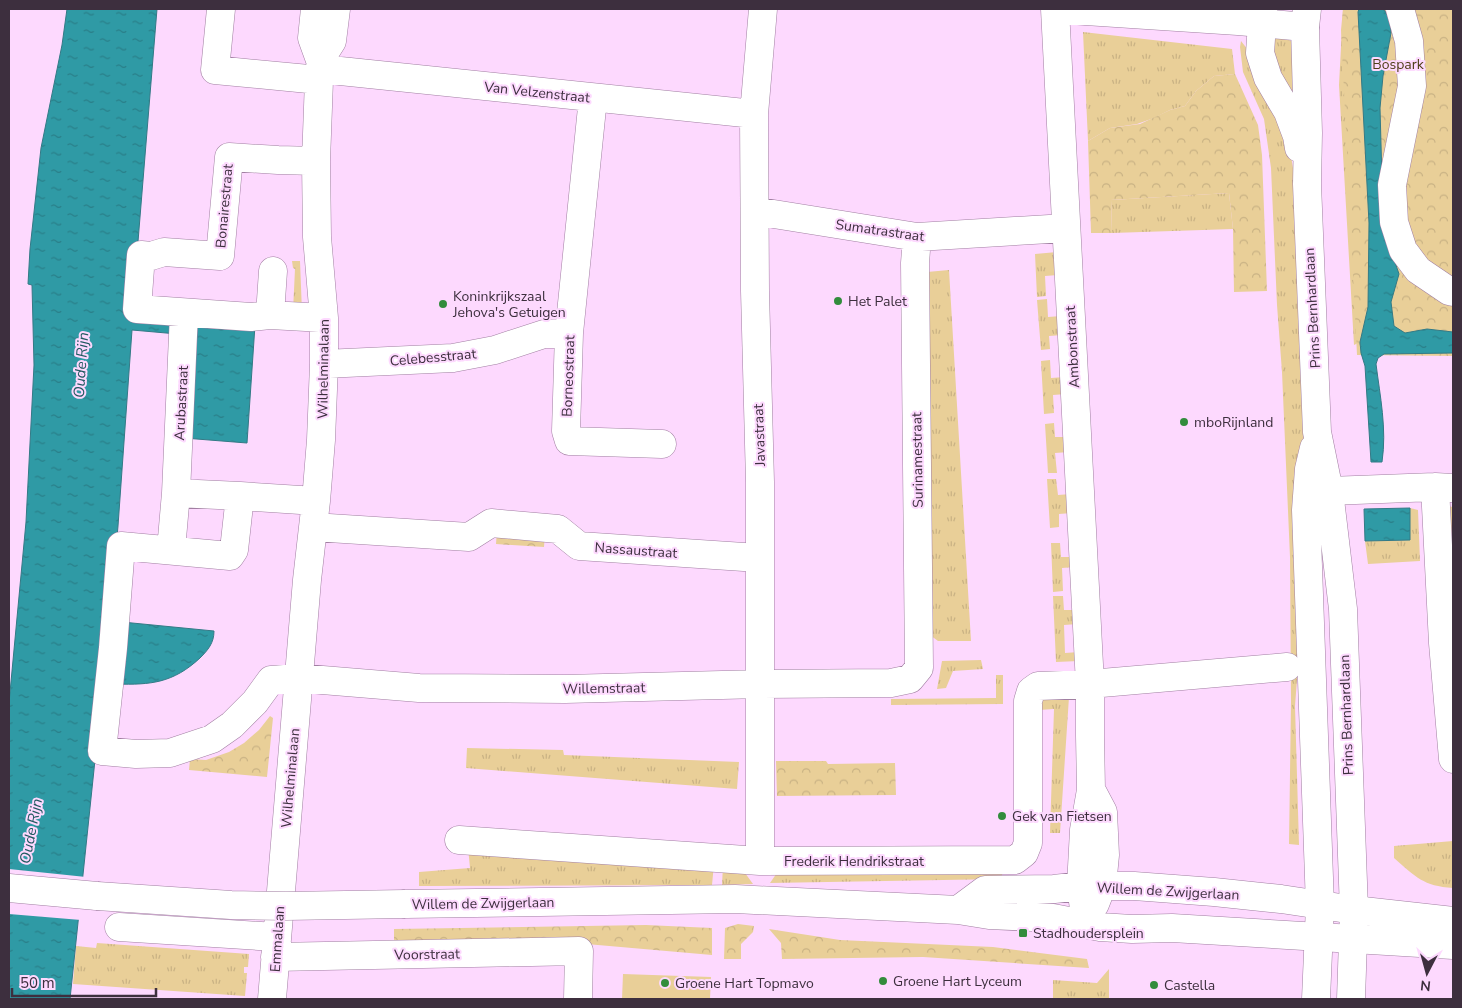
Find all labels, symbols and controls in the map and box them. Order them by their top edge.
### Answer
park label: Bospark [1372,55,1425,74]
street label: Van Velzenstraat [482,77,591,108]
street label: Bonairestraat [211,163,238,249]
street label: Sumatrastraat [834,215,926,246]
street label: Prins Bernhardlaan [1300,247,1325,369]
place label: Koninkrijkszaal Jehova's Getuigen [452,287,566,322]
place label: Het Palet [848,292,907,311]
marker: Het Palet [832,295,844,307]
marker: Koninkrijkszaal Jehova's Getuigen [437,298,449,310]
street label: Ambonstraat [1061,305,1084,389]
street label: Wilhelminalaan [313,319,334,419]
water label: Oude Rijn [69,331,93,399]
street label: Borneostraat [558,335,579,417]
street label: Celebesstraat [389,344,477,371]
street label: Arubastraat [170,365,193,441]
street label: Javastraat [749,403,770,468]
street label: Surinamestraat [907,412,928,508]
place label: mboRijnland [1194,413,1273,432]
marker: mboRijnland [1178,416,1190,428]
street label: Nassaustraat [594,538,678,563]
street label: Prins Bernhardlaan [1335,654,1358,776]
street label: Willemstraat [563,678,646,699]
street label: Wilhelminalaan [277,727,304,829]
water label: Oude Rijn [15,797,47,865]
place label: Gek van Fietsen [1012,807,1112,826]
marker: Gek van Fietsen [996,810,1008,822]
street label: Frederik Hendrikstraat [784,852,924,871]
street label: Willem de Zwijgerlaan [1096,878,1240,905]
street label: Willem de Zwijgerlaan [411,893,555,914]
street label: Emmalaan [266,905,289,973]
place label: Stadhoudersplein [1033,924,1144,943]
marker: Stadhoudersplein [1017,927,1029,939]
street label: Voorstraat [393,944,460,965]
north arrow [1402,948,1452,998]
scale bar [12,966,156,998]
place label: Groene Hart Lyceum [893,972,1022,991]
text: 50 m [20,973,55,993]
place label: Groene Hart Topmavo [675,974,814,993]
marker: Groene Hart Lyceum [877,975,889,987]
text: N [1419,975,1432,995]
place label: Castella [1164,976,1215,995]
marker: Groene Hart Topmavo [659,977,671,989]
marker: Castella [1148,979,1160,991]

